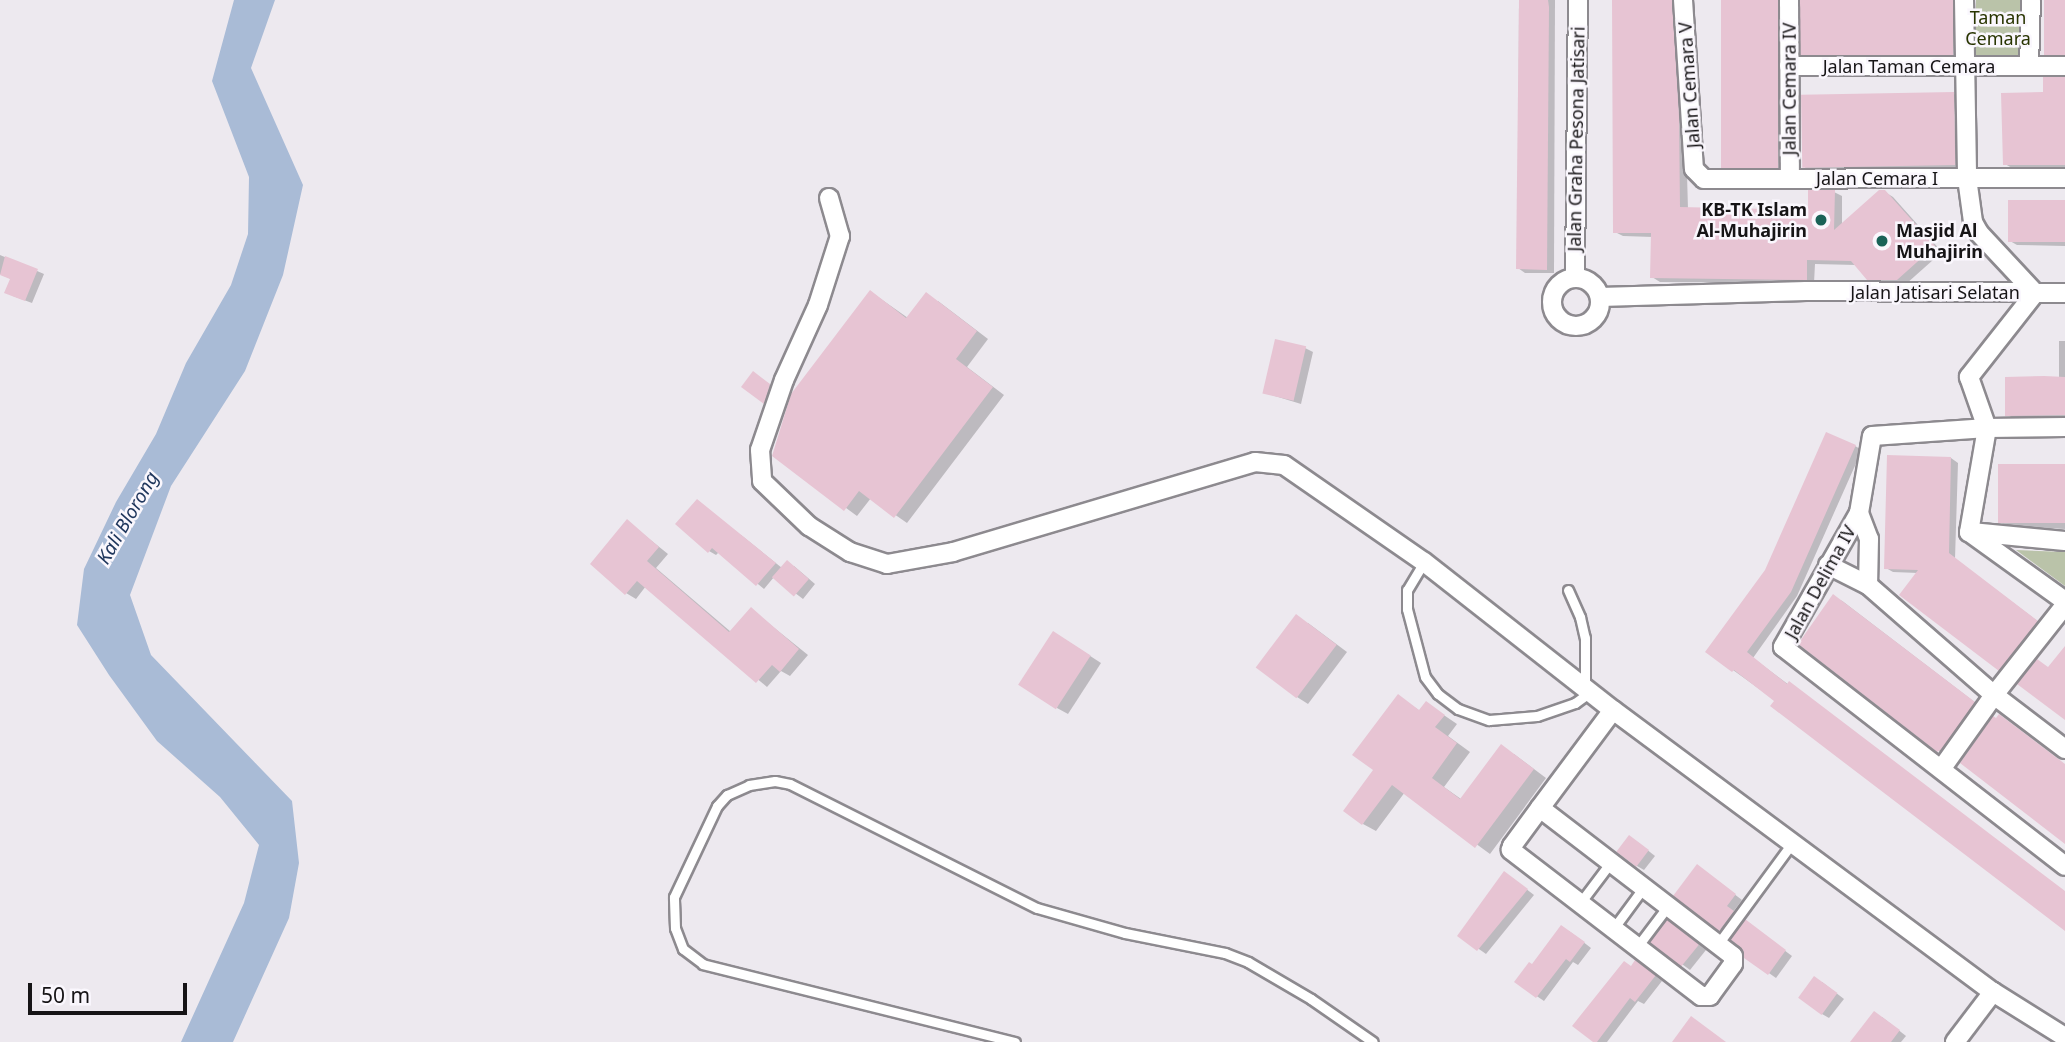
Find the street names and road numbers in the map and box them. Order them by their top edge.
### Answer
street label: Jalan Cemara V [1674,21,1704,149]
street label: Jalan Cemara IV [1778,23,1800,155]
street label: Jalan Graha Pesona Jatisari [1563,26,1589,252]
street label: Jalan Taman Cemara [1823,55,1995,77]
street label: Jalan Cemara I [1816,167,1938,189]
street label: Jalan Jatisari Selatan [1850,281,2020,303]
street label: Jalan Delima IV [1780,521,1860,643]

